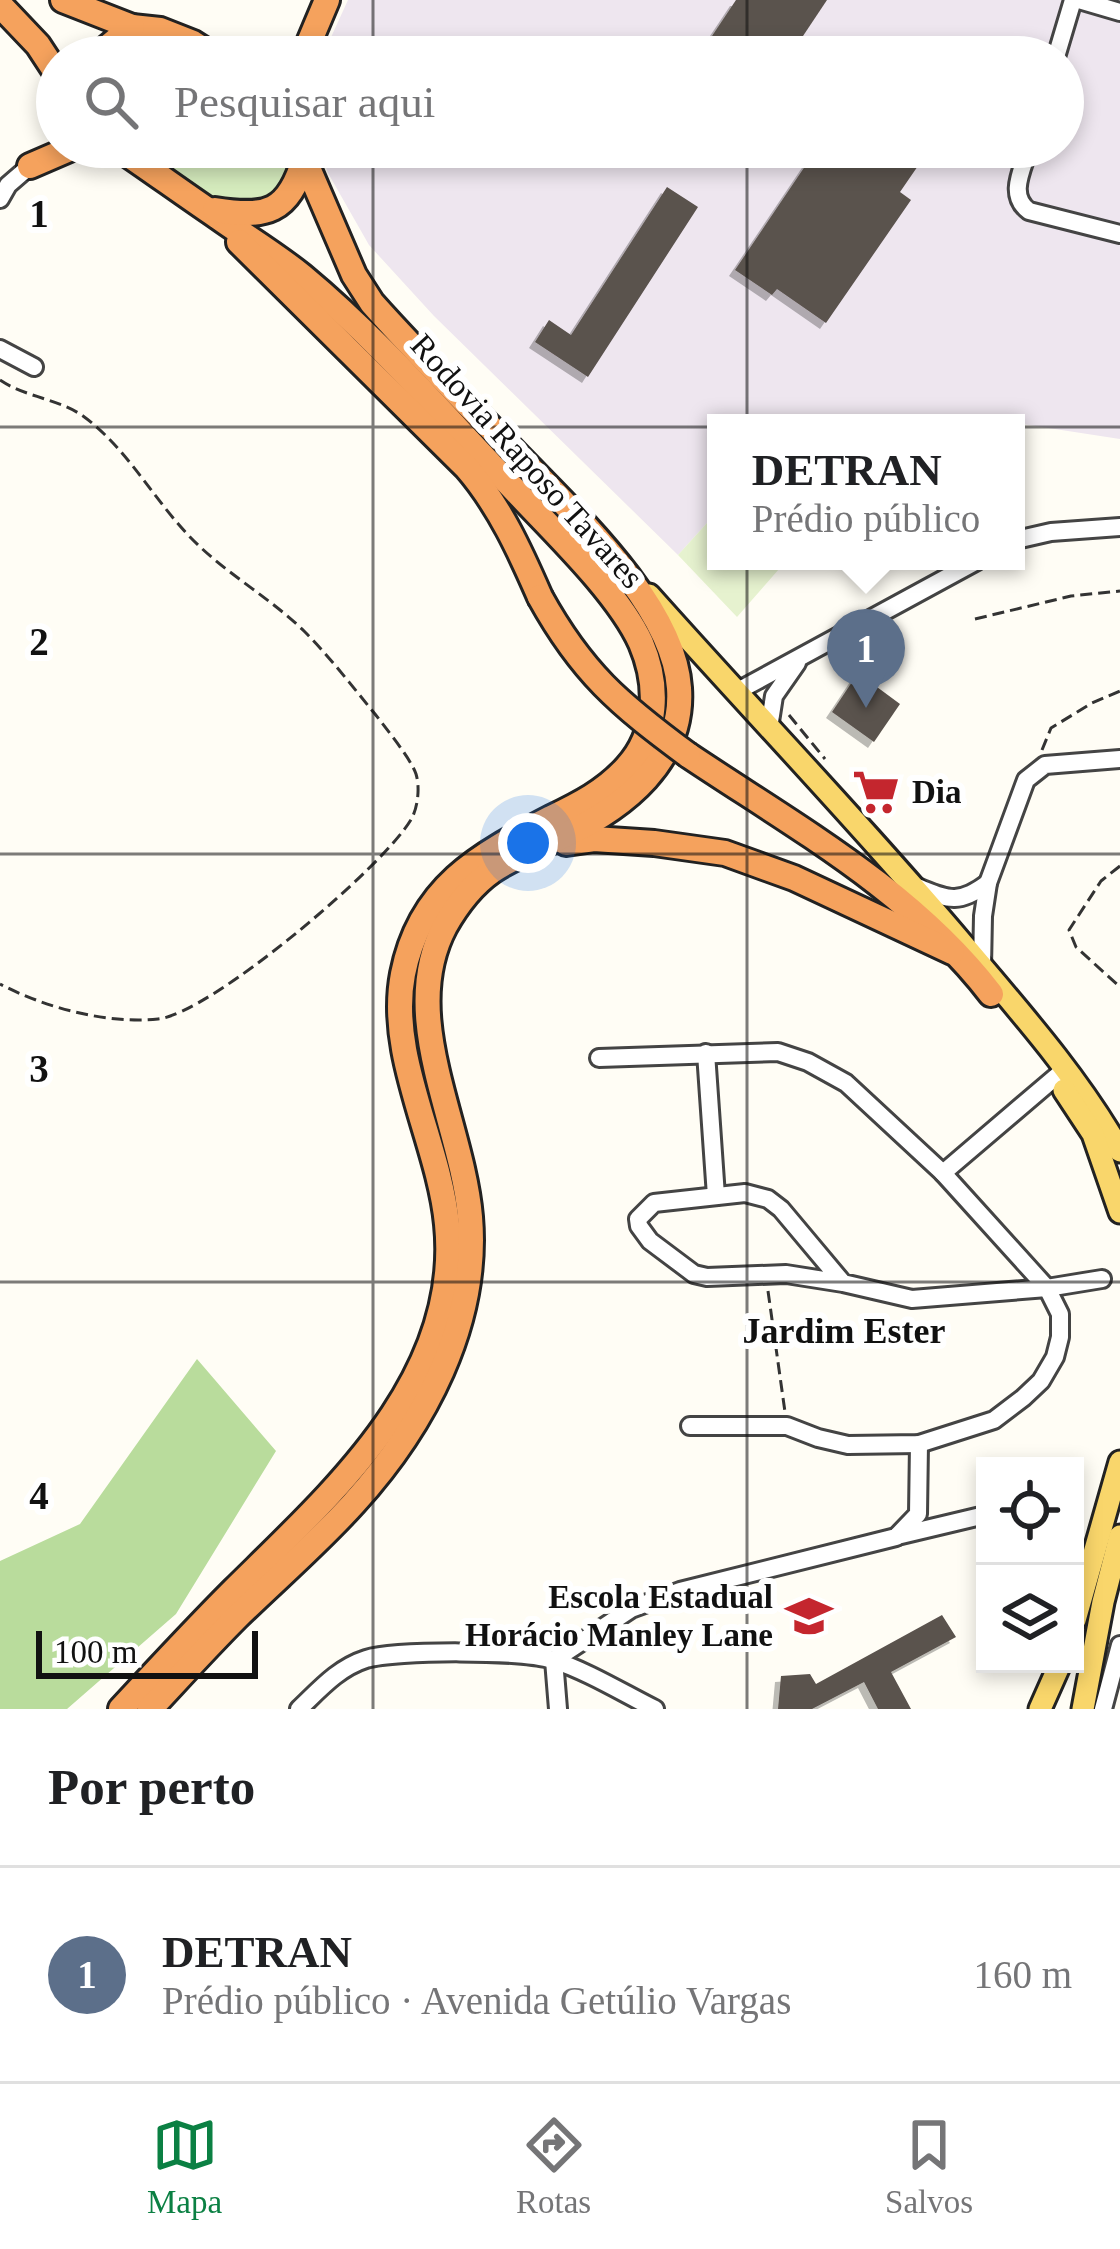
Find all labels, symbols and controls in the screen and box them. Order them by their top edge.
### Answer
search box [36,36,1084,168]
icon: search [78,69,144,135]
text: Pesquisar aqui [174,77,435,127]
text: 1 [29,192,49,235]
street label: Rodovia Raposo Tavares [404,327,650,595]
popup [707,414,1025,570]
text: DETRAN [752,445,942,495]
text: Prédio público [752,497,980,540]
pin: 1 [827,609,905,708]
text: 2 [29,620,49,663]
supermarket icon: Dia [851,767,901,817]
place label: Dia [912,774,962,810]
your location [498,813,558,873]
text: 3 [29,1047,49,1090]
district label: Jardim Ester [743,1311,945,1351]
map controls [976,1457,1084,1673]
button: locate [976,1457,1084,1565]
text: 4 [29,1474,49,1517]
button: layers [976,1565,1084,1673]
place label: Escola Estadual Horácio Manley Lane [465,1579,773,1653]
school or university icon: Escola Estadual Horácio Manley Lane [784,1591,834,1641]
scale bar [36,1625,258,1678]
text: 100 m [54,1634,137,1670]
text: Por perto [48,1759,255,1815]
text: DETRAN [162,1927,352,1977]
text: 1 [77,1953,97,1996]
text: 160 m [973,1953,1072,1996]
text: Prédio público · Avenida Getúlio Vargas [162,1979,791,2022]
tab: Mapa [147,2112,222,2221]
tab: Rotas [516,2112,591,2221]
tab: Salvos [885,2112,973,2221]

